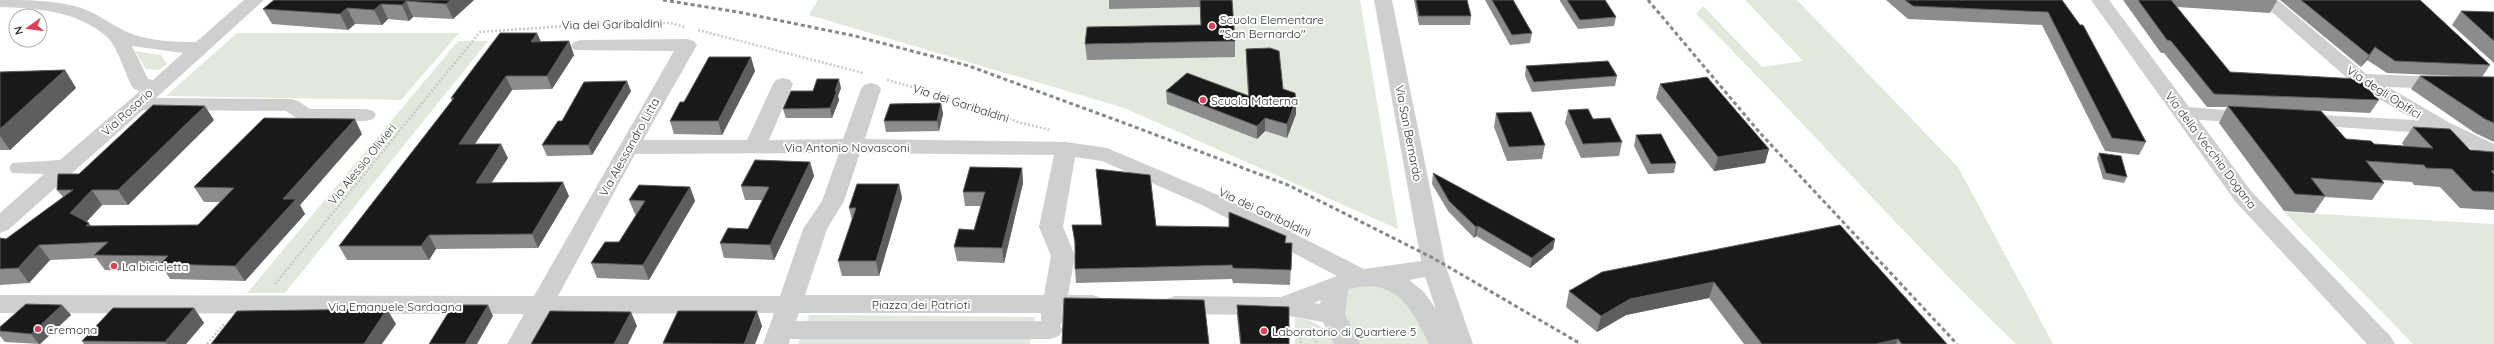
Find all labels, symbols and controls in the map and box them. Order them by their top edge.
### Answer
north arrow [8,8,48,48]
place label: Scuola Elementare "San Bernardo" [1220,12,1324,41]
street label: Via dei Garibaldini [562,16,662,32]
marker: Scuola Elementare "San Bernardo" [1207,21,1217,31]
text: N [11,25,26,36]
street label: Via degli Opifici [2344,62,2424,122]
street label: Via dei Garibaldini [911,80,1011,126]
street label: Via San Bernardo [1392,84,1426,182]
street label: Via Rosario [98,85,156,139]
street label: Via della Vecchia Dogana [2162,88,2260,212]
place label: Scuola Materna [1211,93,1298,108]
street label: Via Alessandro Litta [596,95,662,199]
marker: Scuola Materna [1198,95,1208,105]
street label: Via Alessio Olivieri [325,120,399,208]
street label: Via Antonio Novasconi [784,140,910,155]
street label: Via dei Garibaldini [1216,184,1314,240]
place label: La bicicletta [122,259,189,274]
marker: La bicicletta [109,261,119,271]
street label: Piazza dei Patrioti [872,297,970,312]
street label: Via Emanuele Sardagna [328,299,462,314]
place label: Cremona [46,322,97,337]
marker: Cremona [33,324,43,334]
place label: Laboratorio di Quartiere 5 [1272,324,1416,339]
marker: Laboratorio di Quartiere 5 [1259,326,1269,336]

